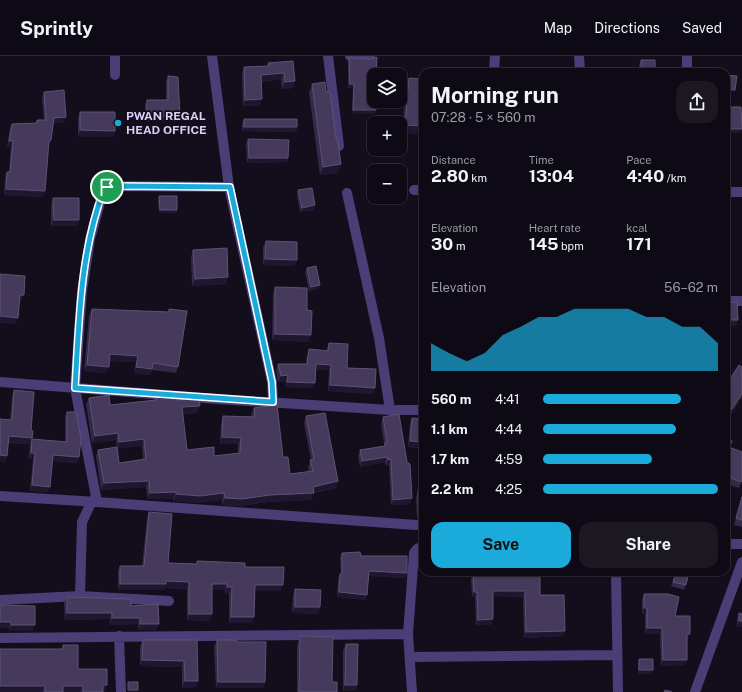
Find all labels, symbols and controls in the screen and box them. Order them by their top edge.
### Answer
text: Sprintly [20,17,93,39]
text: Map [544,20,572,36]
text: Directions [594,20,660,36]
text: Saved [682,20,722,36]
map controls [367,68,407,204]
button: layers [367,68,407,108]
button: share [676,81,718,123]
text: Morning run [431,82,559,108]
place label: PWAN REGAL HEAD OFFICE [126,109,207,137]
text: 07:28 · 5 × 560 m [431,110,535,125]
button: + [367,116,407,156]
marker: PWAN REGAL HEAD OFFICE [113,118,123,128]
text: Distance [431,154,476,166]
text: Time [529,154,554,166]
text: Pace [626,154,651,166]
button: − [367,164,407,204]
text: 2.80 [431,166,469,186]
text: 13:04 [529,166,574,186]
text: 4:40 [626,166,664,186]
pin [90,170,124,204]
text: km [469,172,487,184]
text: /km [664,172,686,184]
icon: arrive [96,176,118,198]
text: Elevation [431,222,478,234]
text: Heart rate [529,222,581,234]
text: kcal [626,222,648,234]
text: 30 [431,234,453,254]
text: 145 [529,234,558,254]
text: 171 [626,234,652,254]
text: m [453,240,465,252]
text: bpm [558,240,584,252]
text: Elevation [431,280,486,295]
text: 56–62 m [664,280,718,295]
text: 560 m [431,392,471,407]
text: 4:41 [495,392,519,407]
text: 1.1 km [431,422,468,437]
text: 4:44 [495,422,522,437]
text: 1.7 km [431,452,469,467]
text: 4:59 [495,452,523,467]
text: 2.2 km [431,482,473,497]
text: 4:25 [495,482,522,497]
button: Save [431,522,571,568]
button: Share [579,522,718,568]

